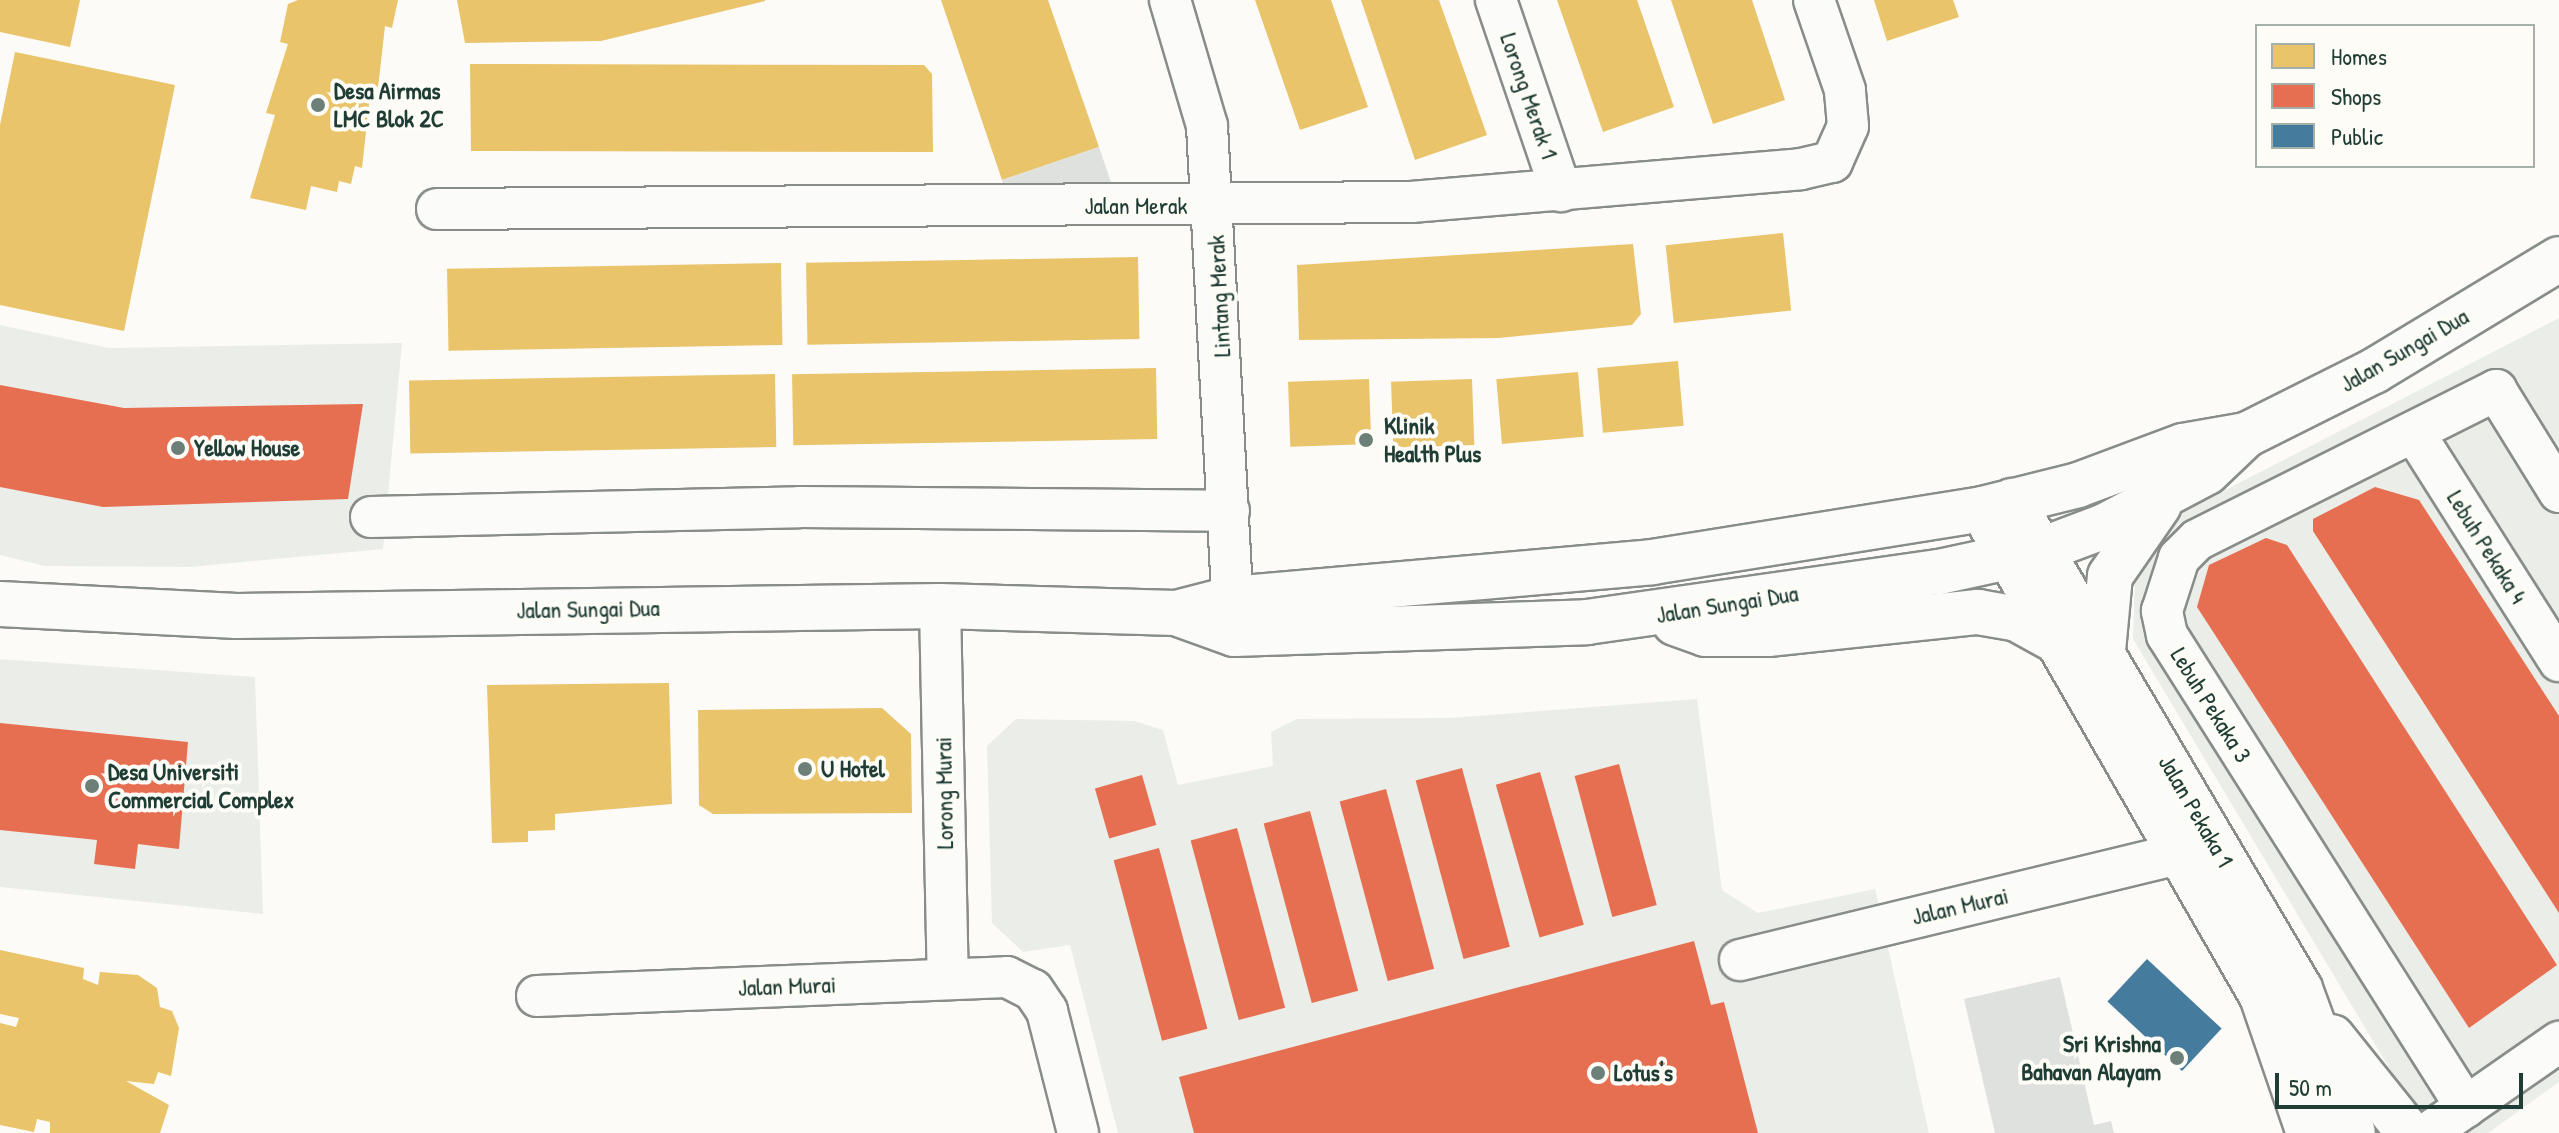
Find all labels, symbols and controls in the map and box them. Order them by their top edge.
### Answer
legend [2255,24,2535,168]
street label: Lorong Merak 1 [1494,29,1564,163]
text: Homes [2331,40,2387,72]
place label: Desa Airmas LMC Blok 2C [334,77,444,133]
text: Shops [2331,80,2381,112]
marker: Desa Airmas LMC Blok 2C [309,96,327,114]
text: Public [2331,120,2383,152]
street label: Jalan Merak [1085,192,1187,220]
street label: Lintang Merak [1201,234,1237,358]
street label: Jalan Sungai Dua [2335,302,2473,398]
place label: Klinik Health Plus [1384,412,1481,468]
marker: Klinik Health Plus [1355,429,1377,451]
place label: Yellow House [194,434,300,462]
marker: Yellow House [169,439,187,457]
street label: Lebuh Pekaka 4 [2441,485,2533,609]
street label: Jalan Sungai Dua [1654,579,1800,629]
street label: Jalan Sungai Dua [516,593,660,625]
street label: Lebuh Pekaka 3 [2164,642,2258,768]
street label: Lorong Murai [929,737,959,849]
street label: Jalan Pekaka 1 [2152,750,2240,872]
place label: U Hotel [821,755,885,783]
place label: Desa Universiti Commercial Complex [108,758,294,814]
marker: U Hotel [796,760,814,778]
marker: Desa Universiti Commercial Complex [83,777,101,795]
street label: Jalan Murai [1909,881,2011,931]
street label: Jalan Murai [737,970,837,1002]
place label: Sri Krishna Bahavan Alayam [2021,1030,2161,1086]
marker: Sri Krishna Bahavan Alayam [2168,1049,2186,1067]
scale bar [2279,1057,2527,1107]
place label: Lotus's [1614,1059,1673,1087]
marker: Lotus's [1589,1064,1607,1082]
text: 50 m [2289,1071,2332,1103]

